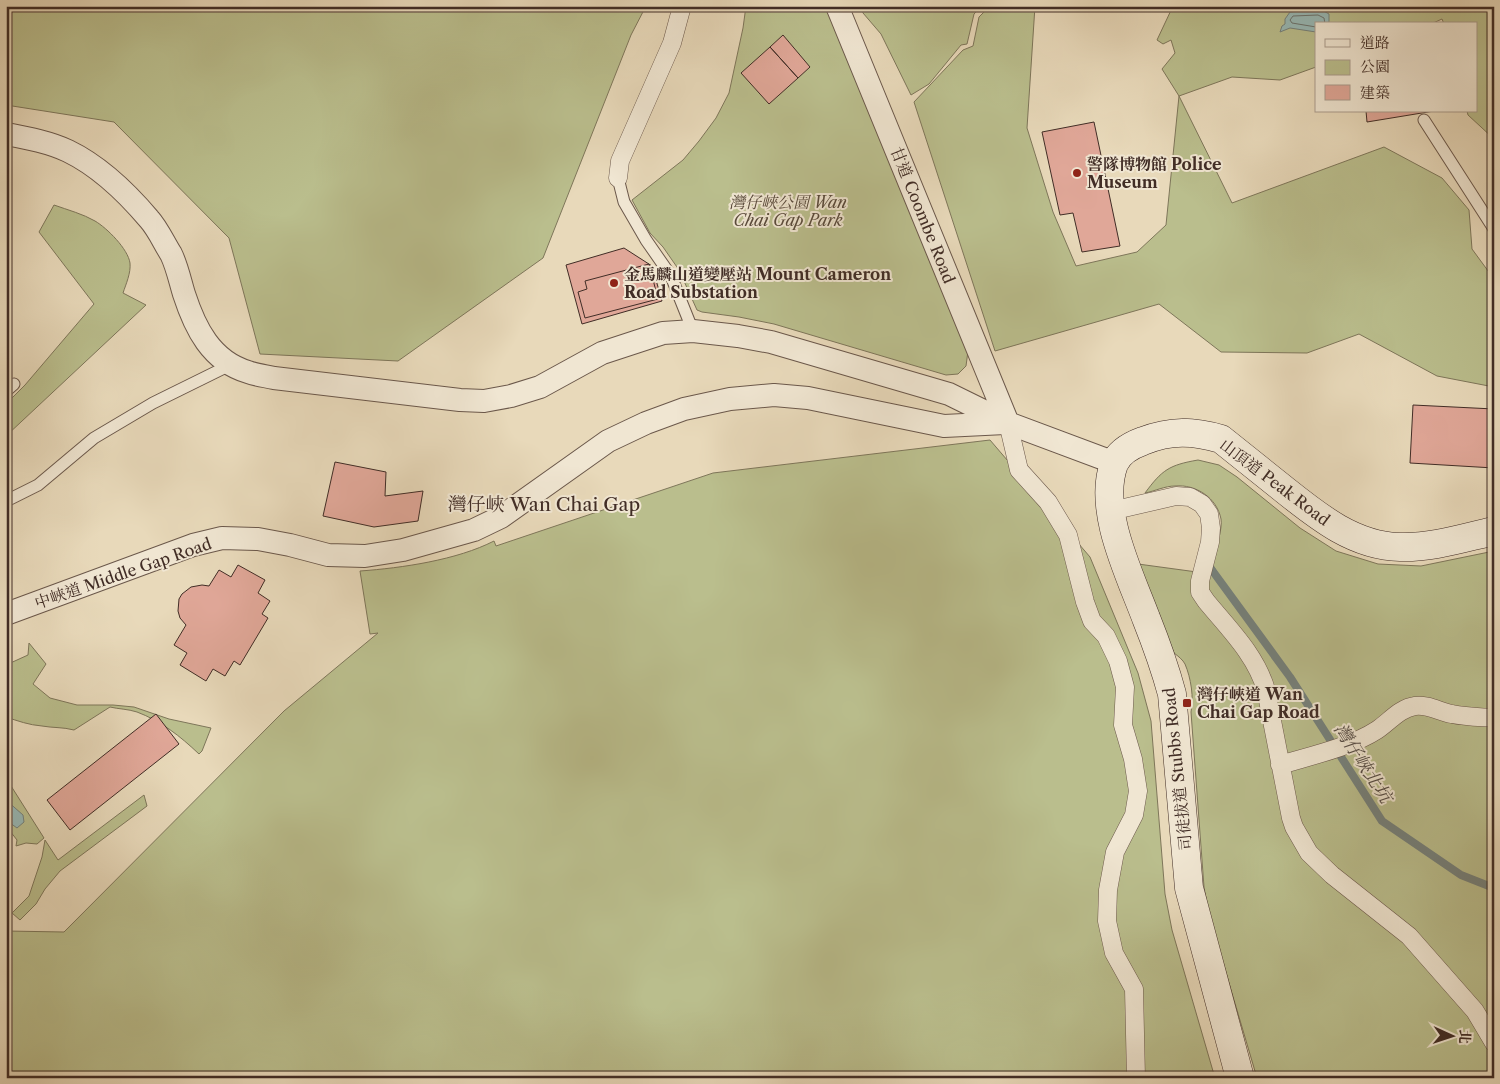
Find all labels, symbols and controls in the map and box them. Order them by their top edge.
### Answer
legend [1315,22,1478,112]
text: 道路 [1360,33,1390,52]
text: 公園 [1360,57,1390,76]
text: 建築 [1360,83,1390,102]
street label: 甘道 Coombe Road [886,144,960,286]
place label: 警隊博物館 Police Museum [1087,154,1222,192]
marker: 警隊博物館 Police Museum [1071,167,1083,179]
park label: 灣仔峽公園 Wan Chai Gap Park [729,192,847,230]
place label: 金馬麟山道變壓站 Mount Cameron Road Substation [624,264,891,302]
marker: 金馬麟山道變壓站 Mount Cameron Road Substation [608,277,620,289]
street label: 山頂道 Peak Road [1216,434,1334,530]
district label: 灣仔峽 Wan Chai Gap [448,493,640,516]
street label: 中峽道 Middle Gap Road [32,533,214,613]
place label: 灣仔峽道 Wan Chai Gap Road [1197,684,1320,722]
street label: 司徒拔道 Stubbs Road [1158,686,1195,851]
marker: 灣仔峽道 Wan Chai Gap Road [1181,697,1193,709]
water label: 灣仔峽北坑 [1329,719,1398,809]
north arrow [1428,1012,1478,1062]
text: 北 [1456,1029,1474,1044]

